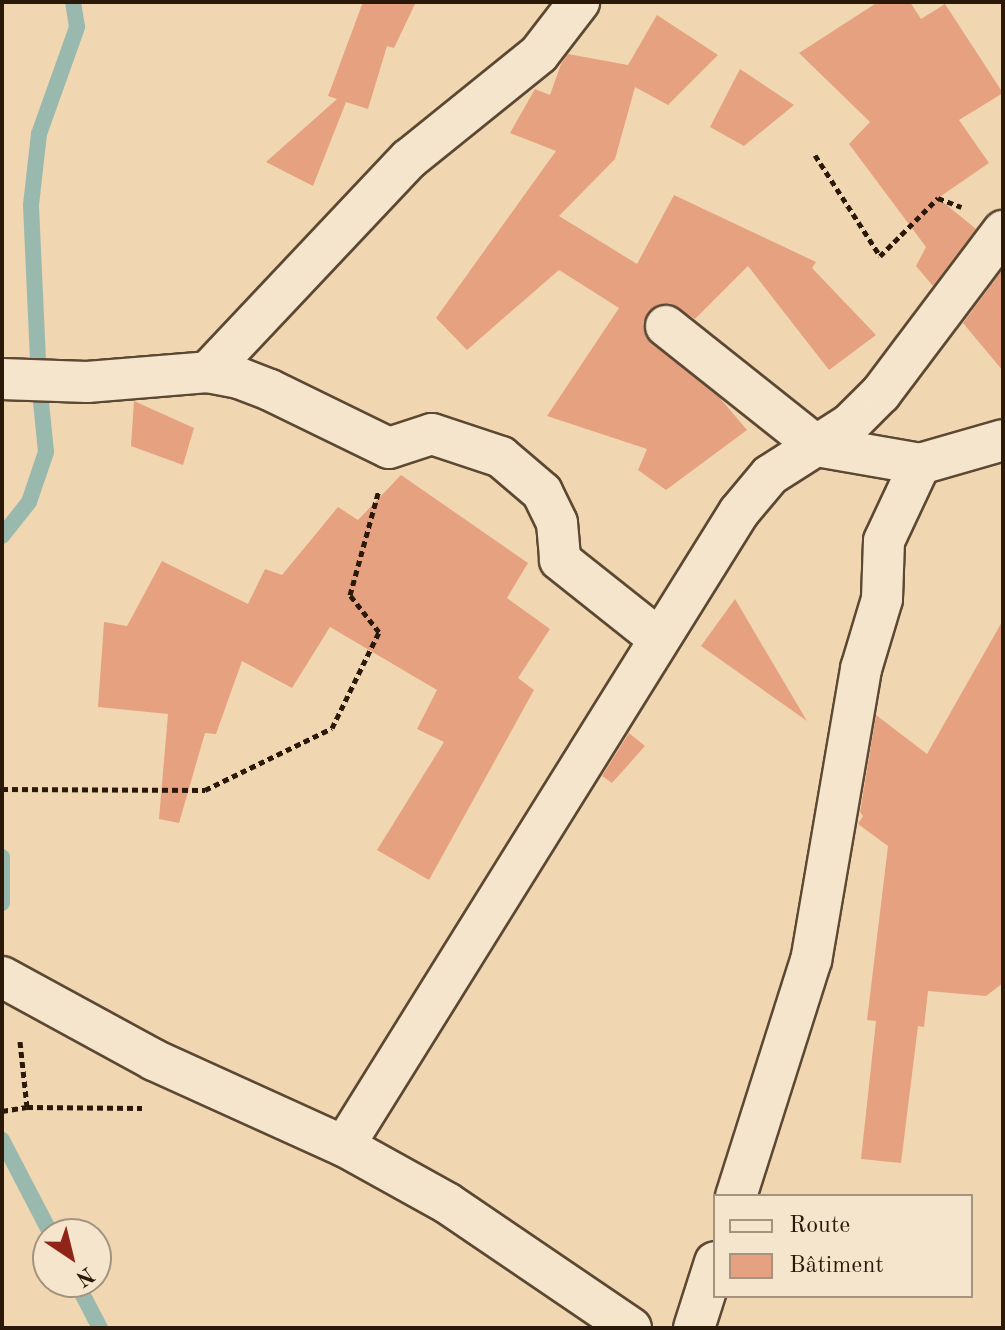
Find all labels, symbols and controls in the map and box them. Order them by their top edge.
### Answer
legend [713,1194,973,1298]
text: Route [789,1214,850,1238]
north arrow [32,1218,112,1298]
text: Bâtiment [789,1254,884,1278]
text: N [71,1262,98,1290]

